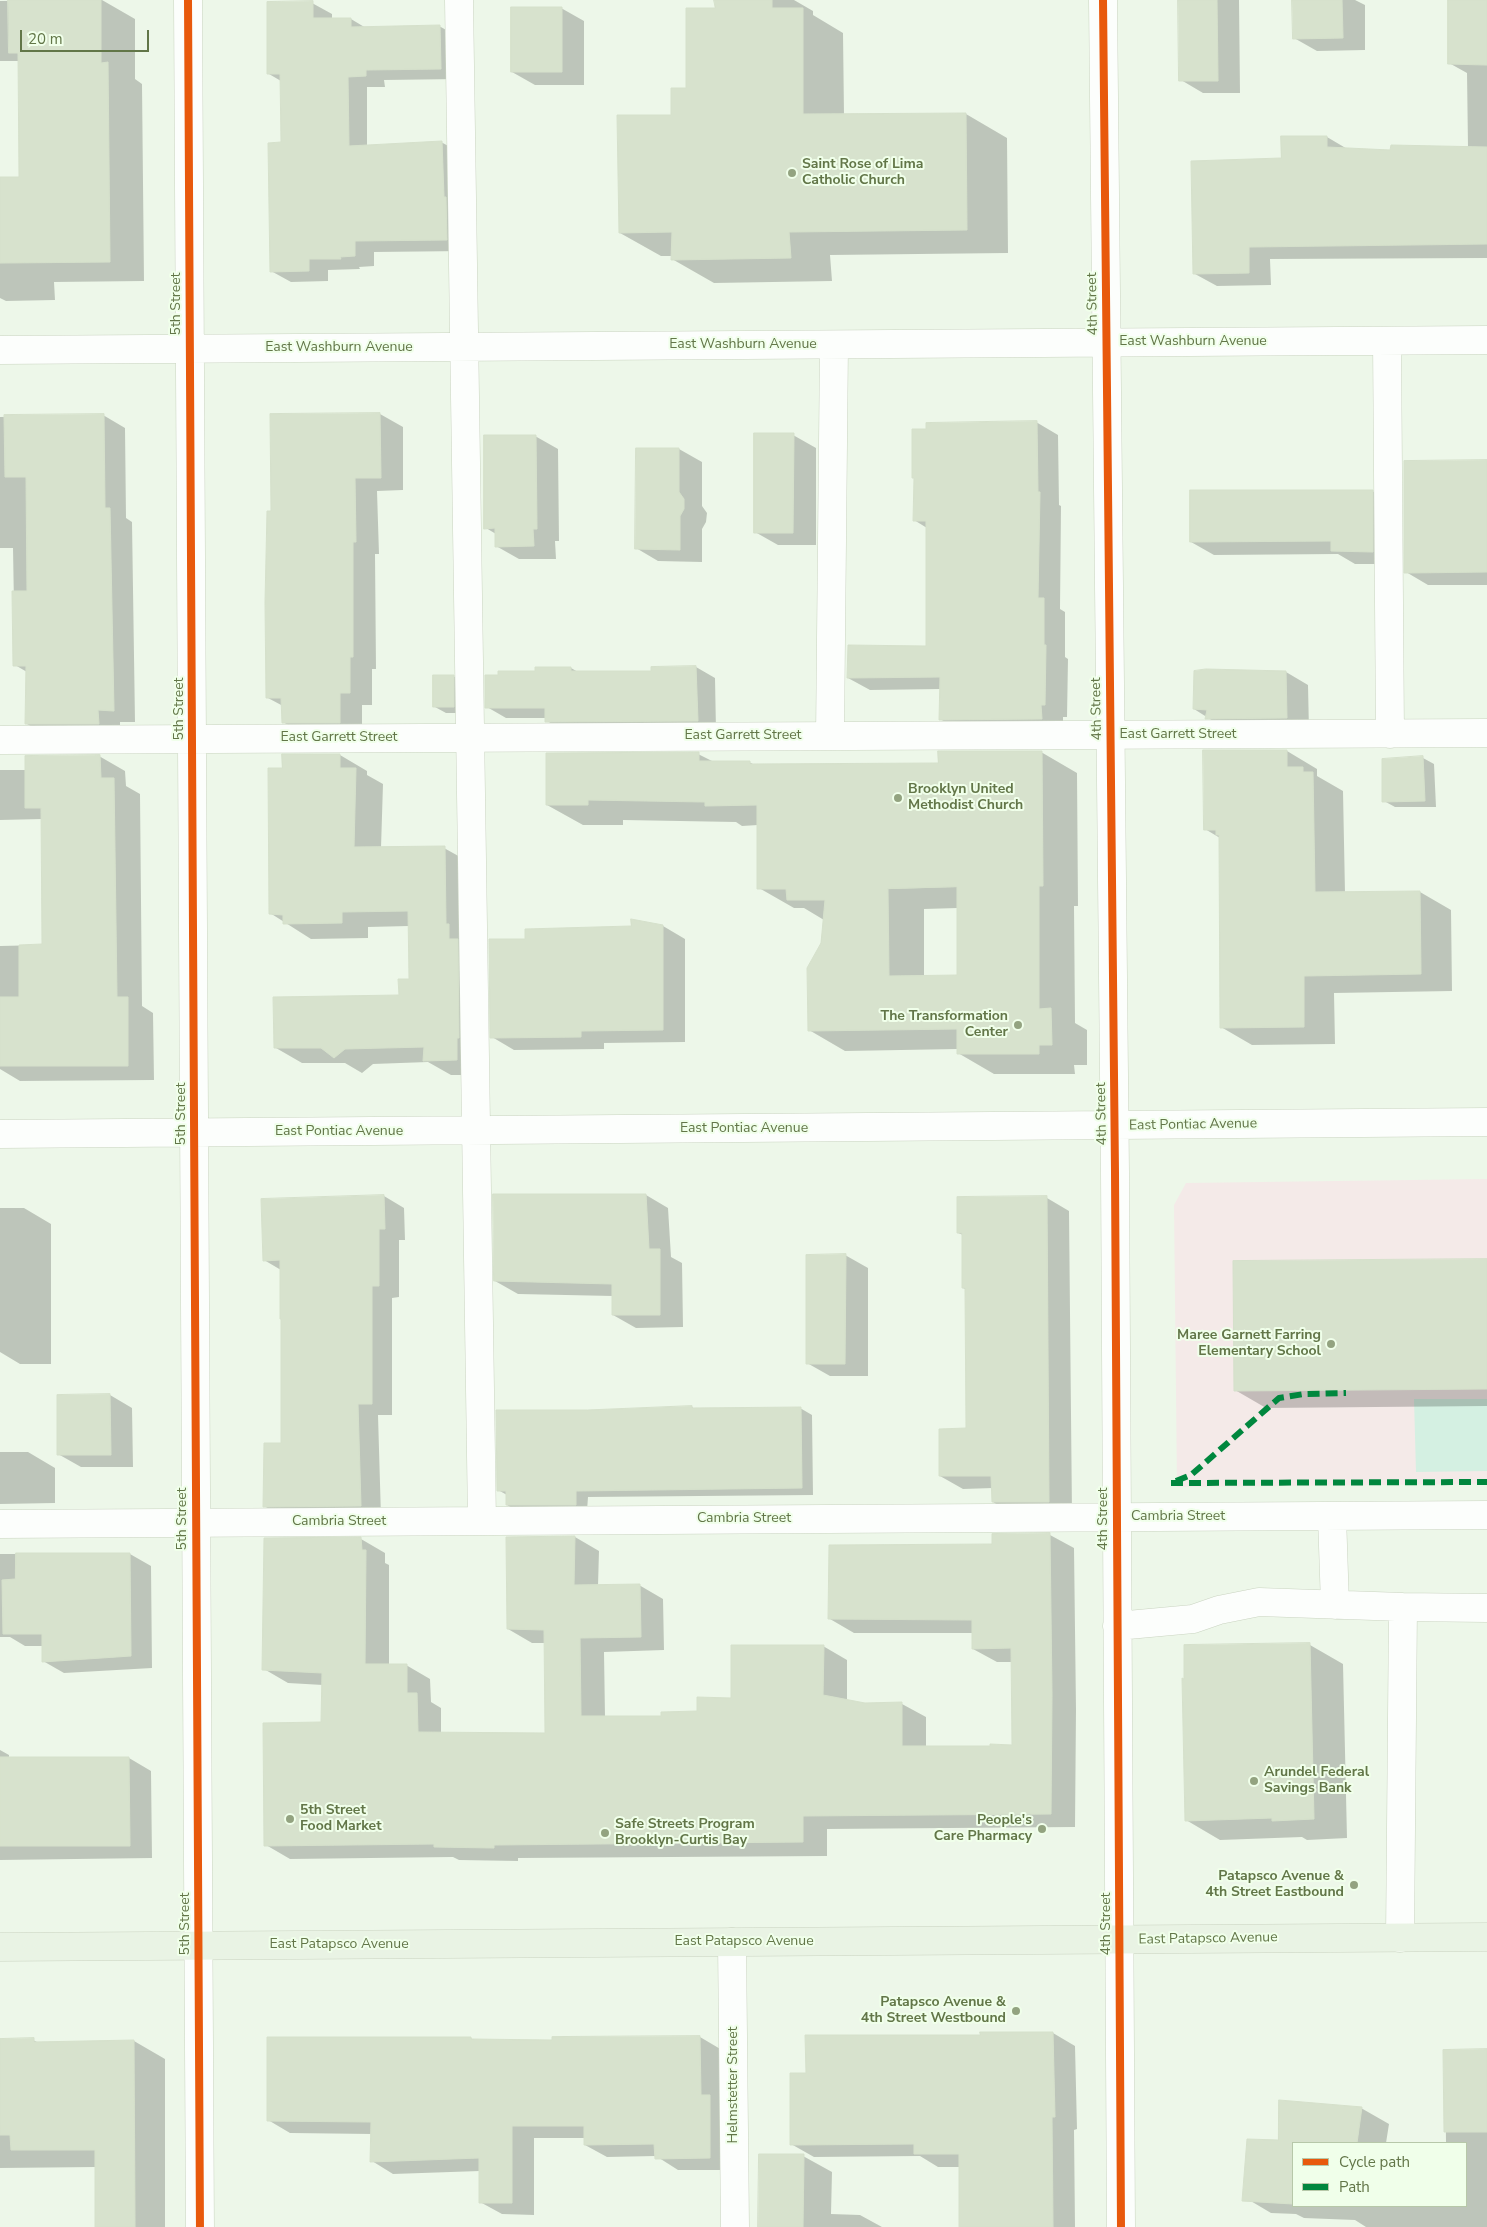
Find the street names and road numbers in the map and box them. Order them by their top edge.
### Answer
street label: 5th Street [169,272,185,336]
street label: 4th Street [1084,272,1102,336]
street label: East Washburn Avenue [1119,334,1267,350]
street label: East Washburn Avenue [669,337,817,353]
street label: East Washburn Avenue [265,340,413,356]
street label: 5th Street [172,677,188,741]
street label: 4th Street [1088,677,1106,741]
street label: East Garrett Street [1119,727,1237,743]
street label: East Garrett Street [684,728,802,744]
street label: East Garrett Street [280,730,398,746]
street label: 5th Street [174,1082,190,1146]
street label: 4th Street [1093,1082,1111,1146]
street label: East Pontiac Avenue [1129,1115,1257,1135]
street label: East Pontiac Avenue [680,1121,808,1137]
street label: East Pontiac Avenue [275,1124,403,1140]
street label: 5th Street [175,1487,191,1551]
street label: 4th Street [1096,1487,1112,1551]
street label: Cambria Street [1131,1509,1225,1525]
street label: Cambria Street [697,1511,791,1527]
street label: Cambria Street [292,1514,386,1530]
street label: 5th Street [178,1892,194,1956]
street label: 4th Street [1099,1892,1115,1956]
street label: East Patapsco Avenue [1138,1929,1278,1949]
street label: East Patapsco Avenue [674,1934,814,1950]
street label: East Patapsco Avenue [269,1937,409,1953]
street label: Helmstetter Street [726,2027,742,2143]

